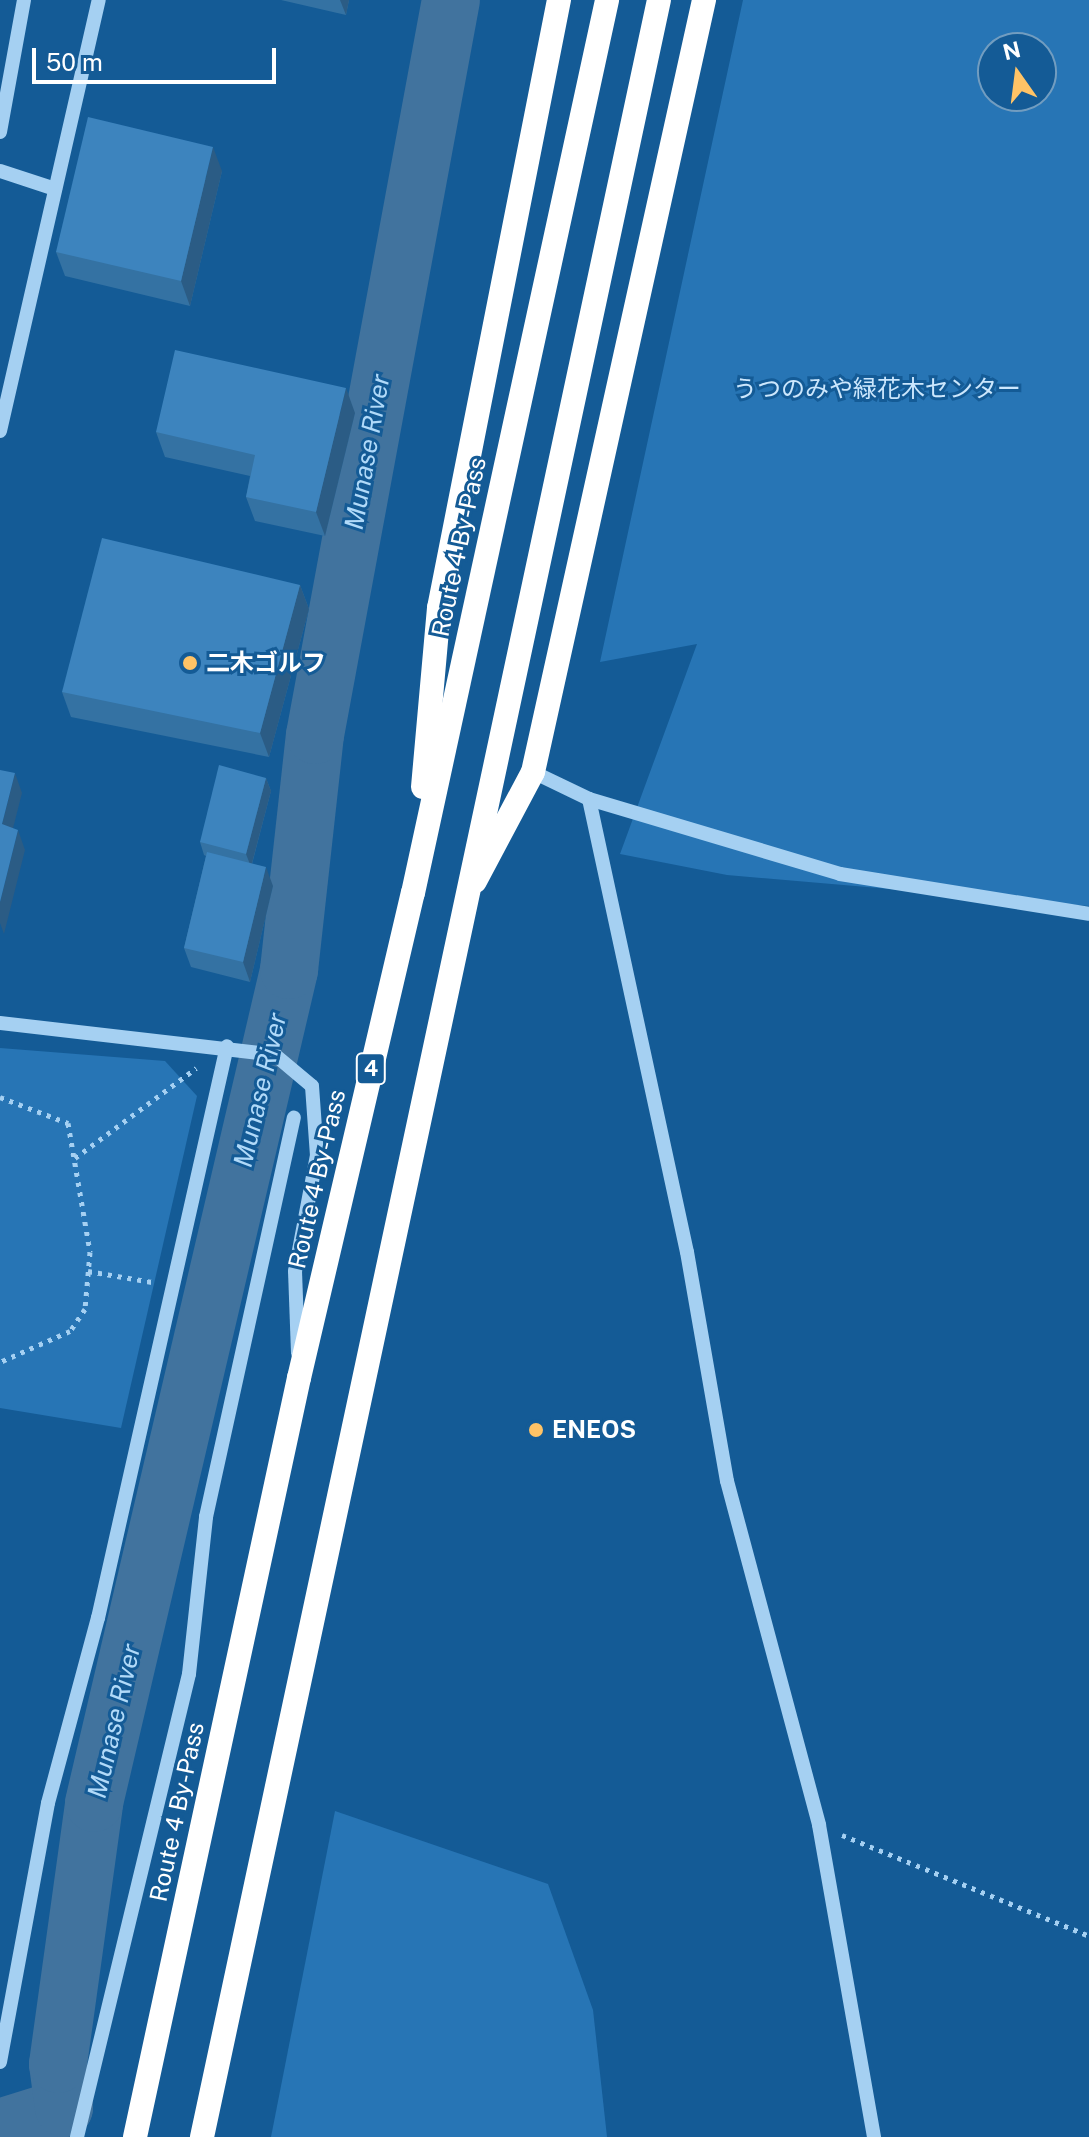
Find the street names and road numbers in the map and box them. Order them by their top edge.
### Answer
street label: Route 4 By-Pass [426,455,492,639]
road number: 4 [355,1051,387,1087]
street label: Route 4 By-Pass [282,1087,352,1271]
street label: Route 4 By-Pass [144,1720,210,1904]

